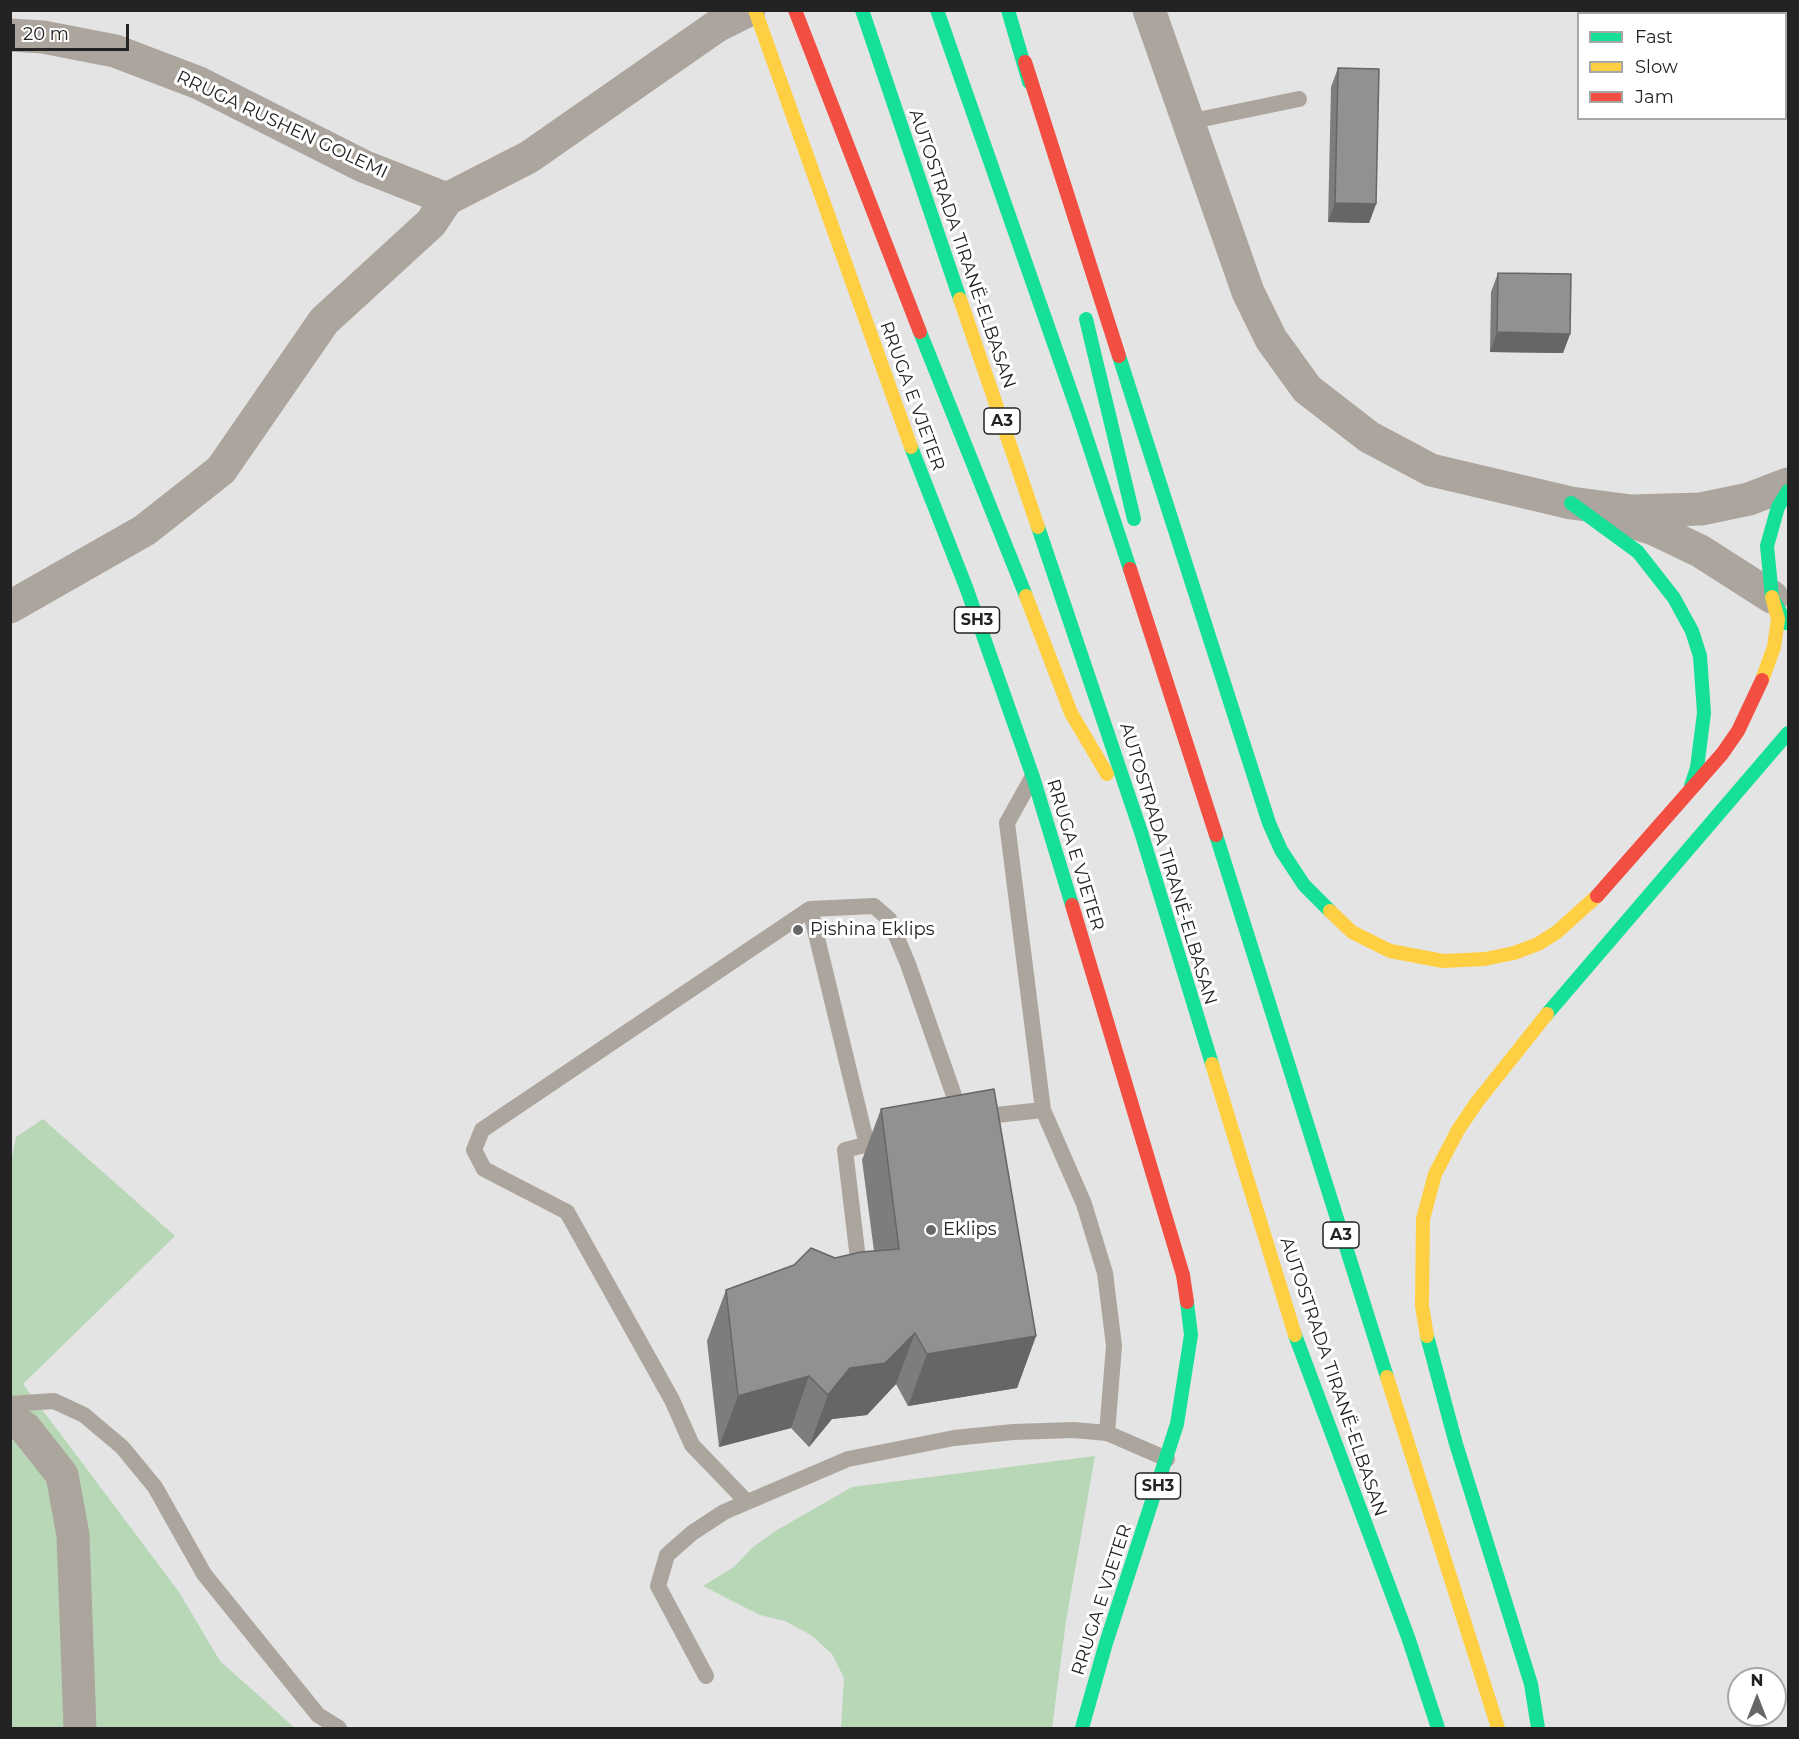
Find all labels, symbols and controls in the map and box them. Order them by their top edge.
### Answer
scale bar [15,12,132,50]
legend [1577,12,1787,120]
text: 20 m [23,23,69,45]
text: Fast [1635,26,1673,48]
text: Slow [1635,56,1678,78]
street label: RRUGA RUSHEN GOLEMI [173,67,391,183]
text: Jam [1635,86,1674,108]
street label: AUTOSTRADA TIRANË-ELBASAN [904,107,1020,391]
street label: RRUGA E VJETER [875,318,949,474]
road number: A3 [984,408,1020,434]
road number: SH3 [954,607,1000,633]
street label: AUTOSTRADA TIRANË-ELBASAN [1115,720,1221,1008]
street label: RRUGA E VJETER [1042,777,1108,933]
place label: Pishina Eklips [810,919,935,941]
marker: Pishina Eklips [791,923,805,937]
place label: Eklips [943,1219,996,1241]
road number: A3 [1323,1222,1359,1248]
marker: Eklips [924,1223,938,1237]
street label: AUTOSTRADA TIRANË-ELBASAN [1275,1235,1391,1519]
road number: SH3 [1136,1473,1180,1499]
street label: RRUGA E VJETER [1067,1522,1137,1678]
north arrow [1727,1667,1787,1727]
text: N [1751,1671,1763,1690]

